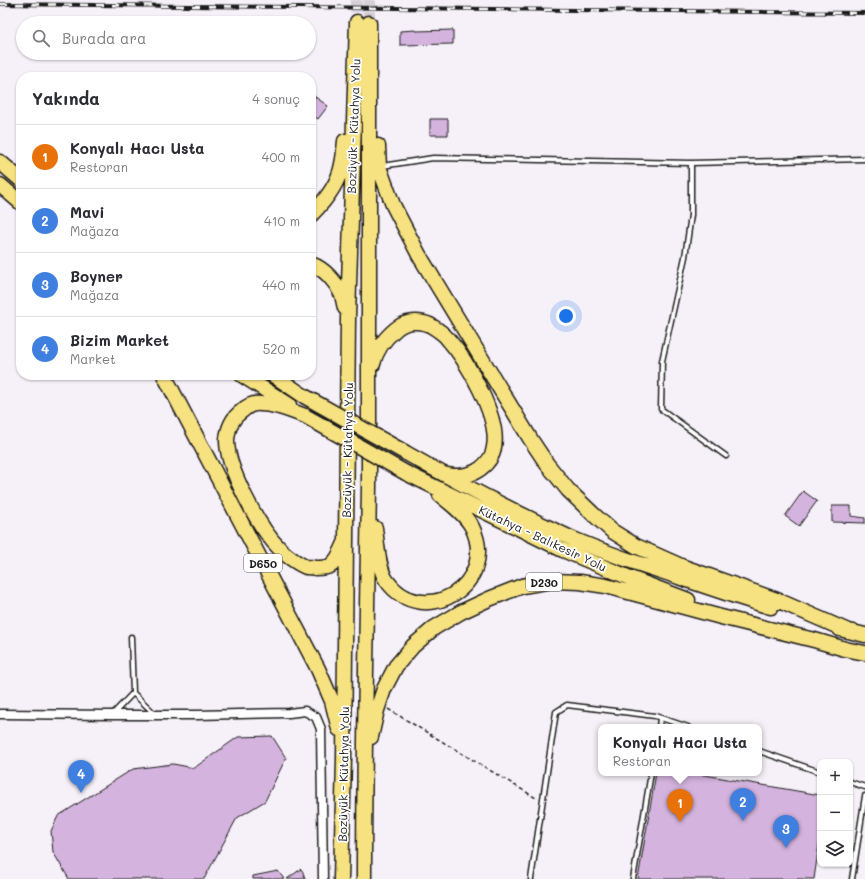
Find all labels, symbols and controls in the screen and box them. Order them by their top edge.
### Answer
search box [16,16,316,60]
icon: search [30,27,52,49]
text: Burada ara [62,28,146,48]
street label: Bozüyük - Kütahya Yolu [343,58,363,194]
text: Yakında [32,87,100,109]
text: 4 sonuç [252,90,300,107]
text: Konyalı Hacı Usta [70,138,205,158]
text: 1 [42,148,48,165]
text: 400 m [262,148,300,165]
text: Restoran [70,158,128,175]
text: Mavi [70,202,105,222]
text: 2 [41,212,49,229]
text: 410 m [264,212,300,229]
text: Mağaza [70,222,119,239]
text: Boyner [70,266,123,286]
text: 3 [41,276,49,293]
text: 440 m [262,276,300,293]
text: Mağaza [70,286,119,303]
your location [556,306,576,326]
text: Bizim Market [70,330,169,350]
text: 4 [41,340,49,357]
text: 520 m [263,340,300,357]
text: Market [70,350,116,367]
street label: Bozüyük - Kütahya Yolu [338,382,356,518]
street label: Kütahya - Balıkesir Yolu [476,501,610,575]
road number: D650 [244,554,282,572]
road number: D230 [526,573,562,591]
street label: Bozüyük - Kütahya Yolu [334,706,352,842]
popup [598,724,762,776]
text: Konyalı Hacı Usta [613,732,747,752]
text: Restoran [613,752,671,769]
map controls [817,759,853,867]
button: + [817,759,853,795]
pin: 4 [68,760,94,793]
pin: 2 [730,788,756,821]
pin: 1 [667,789,693,822]
button: − [817,795,853,831]
pin: 3 [773,815,799,848]
button: layers [817,831,853,867]

